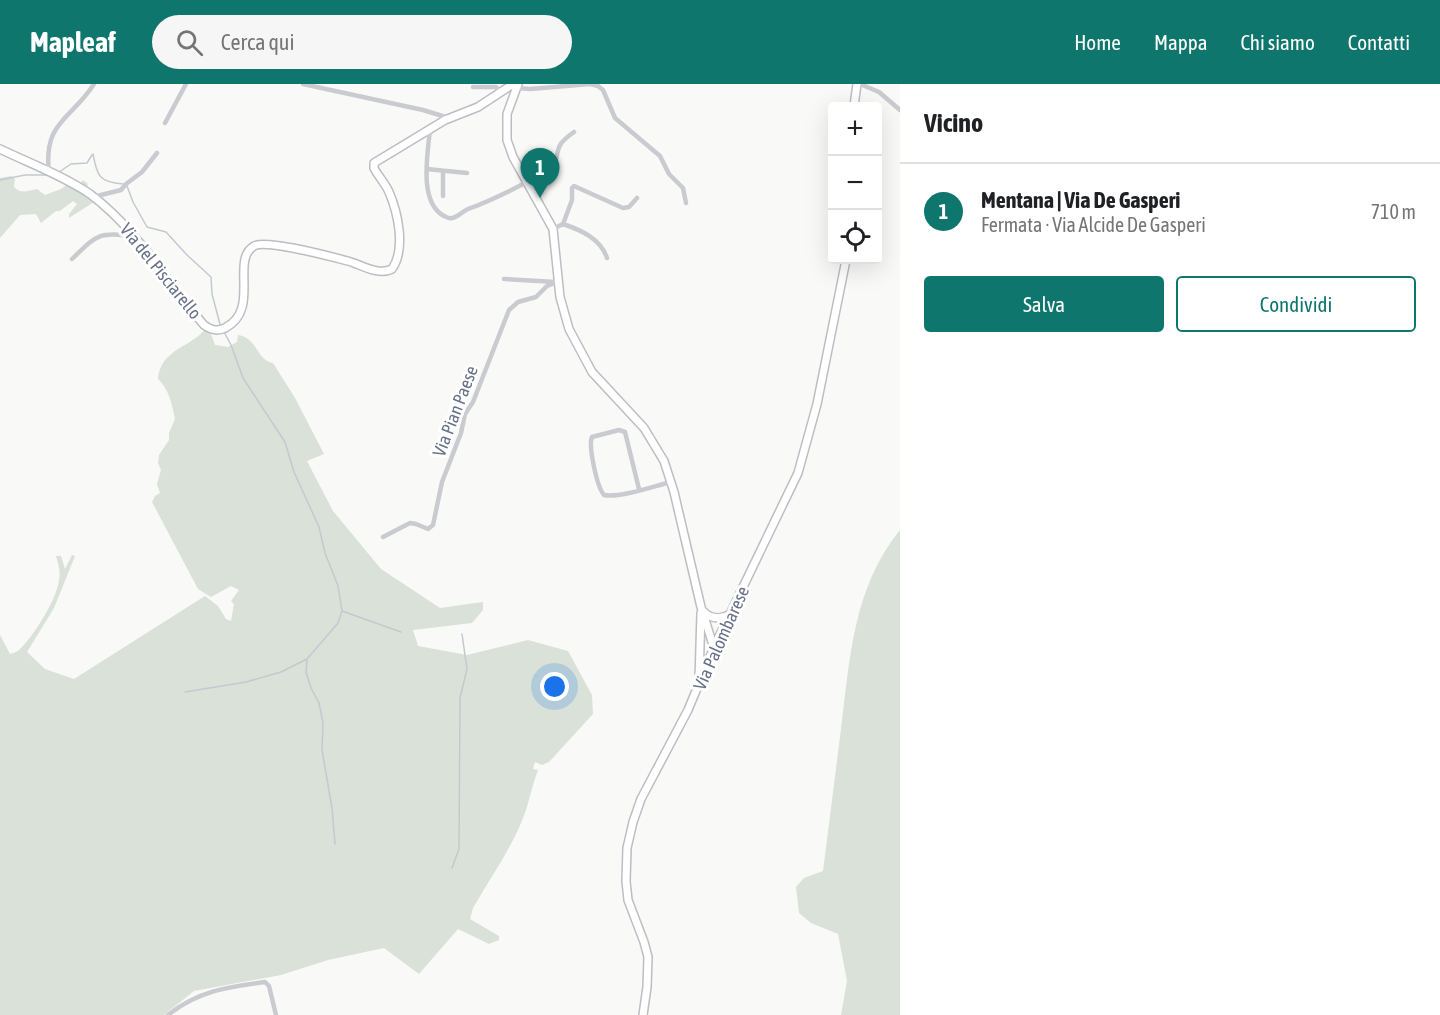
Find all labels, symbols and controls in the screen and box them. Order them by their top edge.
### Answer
search box [152,15,572,69]
text: Mapleaf [30,26,116,58]
icon: search [173,26,206,59]
text: Cerca qui [221,29,295,55]
text: Home [1074,30,1121,54]
text: Mappa [1154,30,1207,54]
text: Chi siamo [1240,30,1315,54]
text: Contatti [1348,30,1410,54]
map controls [828,102,882,264]
button: + [828,102,882,156]
text: Vicino [924,108,983,138]
pin: 1 [520,148,560,198]
button: − [828,156,882,210]
text: Mentana | Via De Gasperi [981,187,1180,213]
text: 1 [939,200,948,223]
text: 710 m [1371,200,1416,223]
button: locate [828,210,882,264]
text: Fermata · Via Alcide De Gasperi [981,213,1206,236]
street label: Via del Pisciarello [116,219,206,323]
button: Salva [924,276,1164,332]
button: Condividi [1176,276,1416,332]
street label: Via Pian Paese [428,363,482,459]
street label: Via Palombarese [689,583,753,693]
your location [540,672,569,701]

